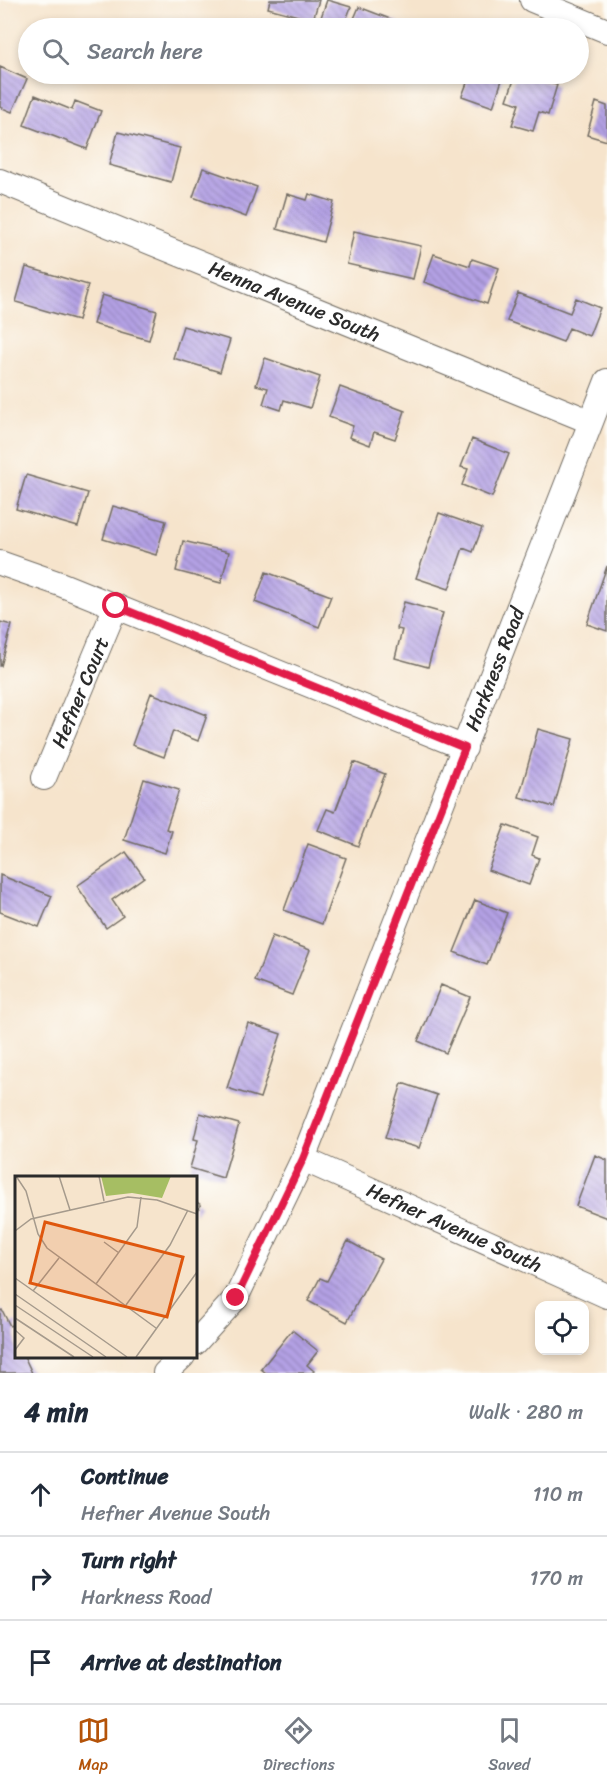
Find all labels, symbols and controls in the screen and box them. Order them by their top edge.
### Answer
search box [18,18,589,84]
text: Search here [87,32,203,71]
icon: search [39,35,72,68]
street label: Henna Avenue South [203,250,386,352]
route start [102,592,128,618]
street label: Harkness Road [454,601,535,736]
street label: Hefner Court [41,631,119,753]
street label: Hefner Avenue South [361,1172,548,1282]
inset map [15,1176,196,1358]
route end [222,1284,248,1310]
map controls [535,1301,589,1355]
button: locate [535,1301,589,1355]
text: 4 min [24,1389,88,1435]
text: Walk · 280 m [469,1395,583,1430]
text: Continue [81,1457,169,1496]
text: 110 m [533,1477,583,1512]
icon: ahead [24,1478,57,1511]
text: Hefner Avenue South [81,1496,270,1531]
text: Turn right [81,1541,176,1580]
text: 170 m [530,1561,583,1596]
icon: right [24,1562,57,1595]
text: Harkness Road [81,1580,211,1615]
text: Arrive at destination [81,1643,282,1682]
icon: arrive [24,1646,57,1679]
tab: Map [77,1714,110,1779]
tab: Directions [263,1714,335,1779]
tab: Saved [488,1714,530,1779]

